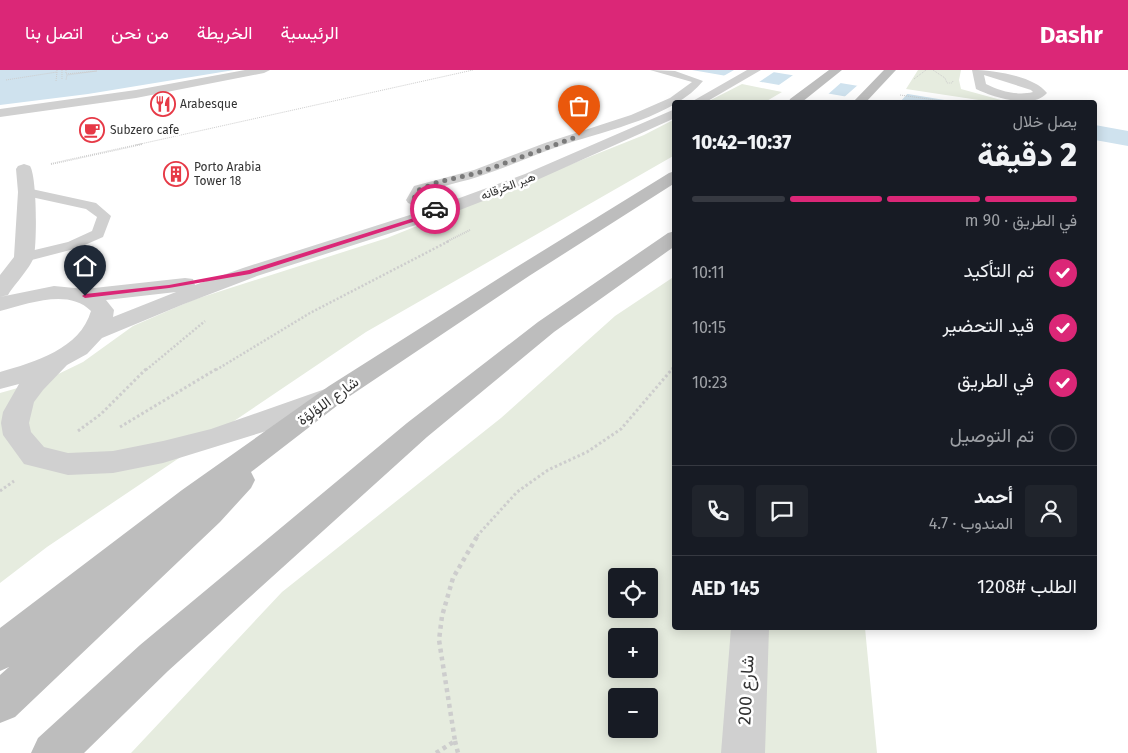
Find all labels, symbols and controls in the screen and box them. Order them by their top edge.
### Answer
text: Dashr [1040,21,1103,49]
text: اتصل بنا [25,22,83,44]
text: من نحن [111,22,169,44]
text: الخريطة [197,22,253,44]
text: الرئيسية [281,22,339,44]
pin [558,85,600,136]
restaurant icon: Arabesque [150,91,176,117]
icon: bag [565,92,593,120]
place label: Arabesque [180,97,238,111]
text: يصل خلال [1013,112,1077,131]
cafe icon: Subzero cafe [79,117,105,143]
place label: Subzero cafe [110,123,179,137]
text: 10:37–10:42 [692,131,791,154]
text: 2 دقيقة [977,136,1077,174]
place label: Porto Arabia Tower 18 [194,160,261,188]
building icon: Porto Arabia Tower 18 [163,161,189,187]
street label: هير الخرقانه [479,169,538,204]
courier [410,184,460,234]
icon: car [421,195,449,223]
text: في الطريق · 90 m [965,211,1077,230]
pin [64,245,106,296]
icon: home [71,252,99,280]
text: تم التأكيد [964,259,1034,282]
icon: check [1049,259,1077,287]
text: 10:11 [692,263,725,282]
text: قيد التحضير [942,314,1034,337]
icon: check [1049,314,1077,342]
text: 10:15 [692,318,726,337]
text: في الطريق [957,369,1034,392]
icon: check [1049,369,1077,397]
street label: شارع اللؤلؤة [294,373,363,431]
text: 10:23 [692,373,728,392]
text: تم التوصيل [950,424,1034,447]
button: phone [692,485,744,537]
button: chat [756,485,808,537]
text: أحمد [974,485,1013,508]
button: person [1025,485,1077,537]
text: المندوب · 4.7 [929,514,1013,533]
map controls [608,568,658,738]
button: locate [608,568,658,618]
text: الطلب #1208 [977,575,1077,598]
text: AED 145 [692,577,760,600]
button: + [608,628,658,678]
street label: شارع 200 [733,654,760,726]
button: − [608,688,658,738]

